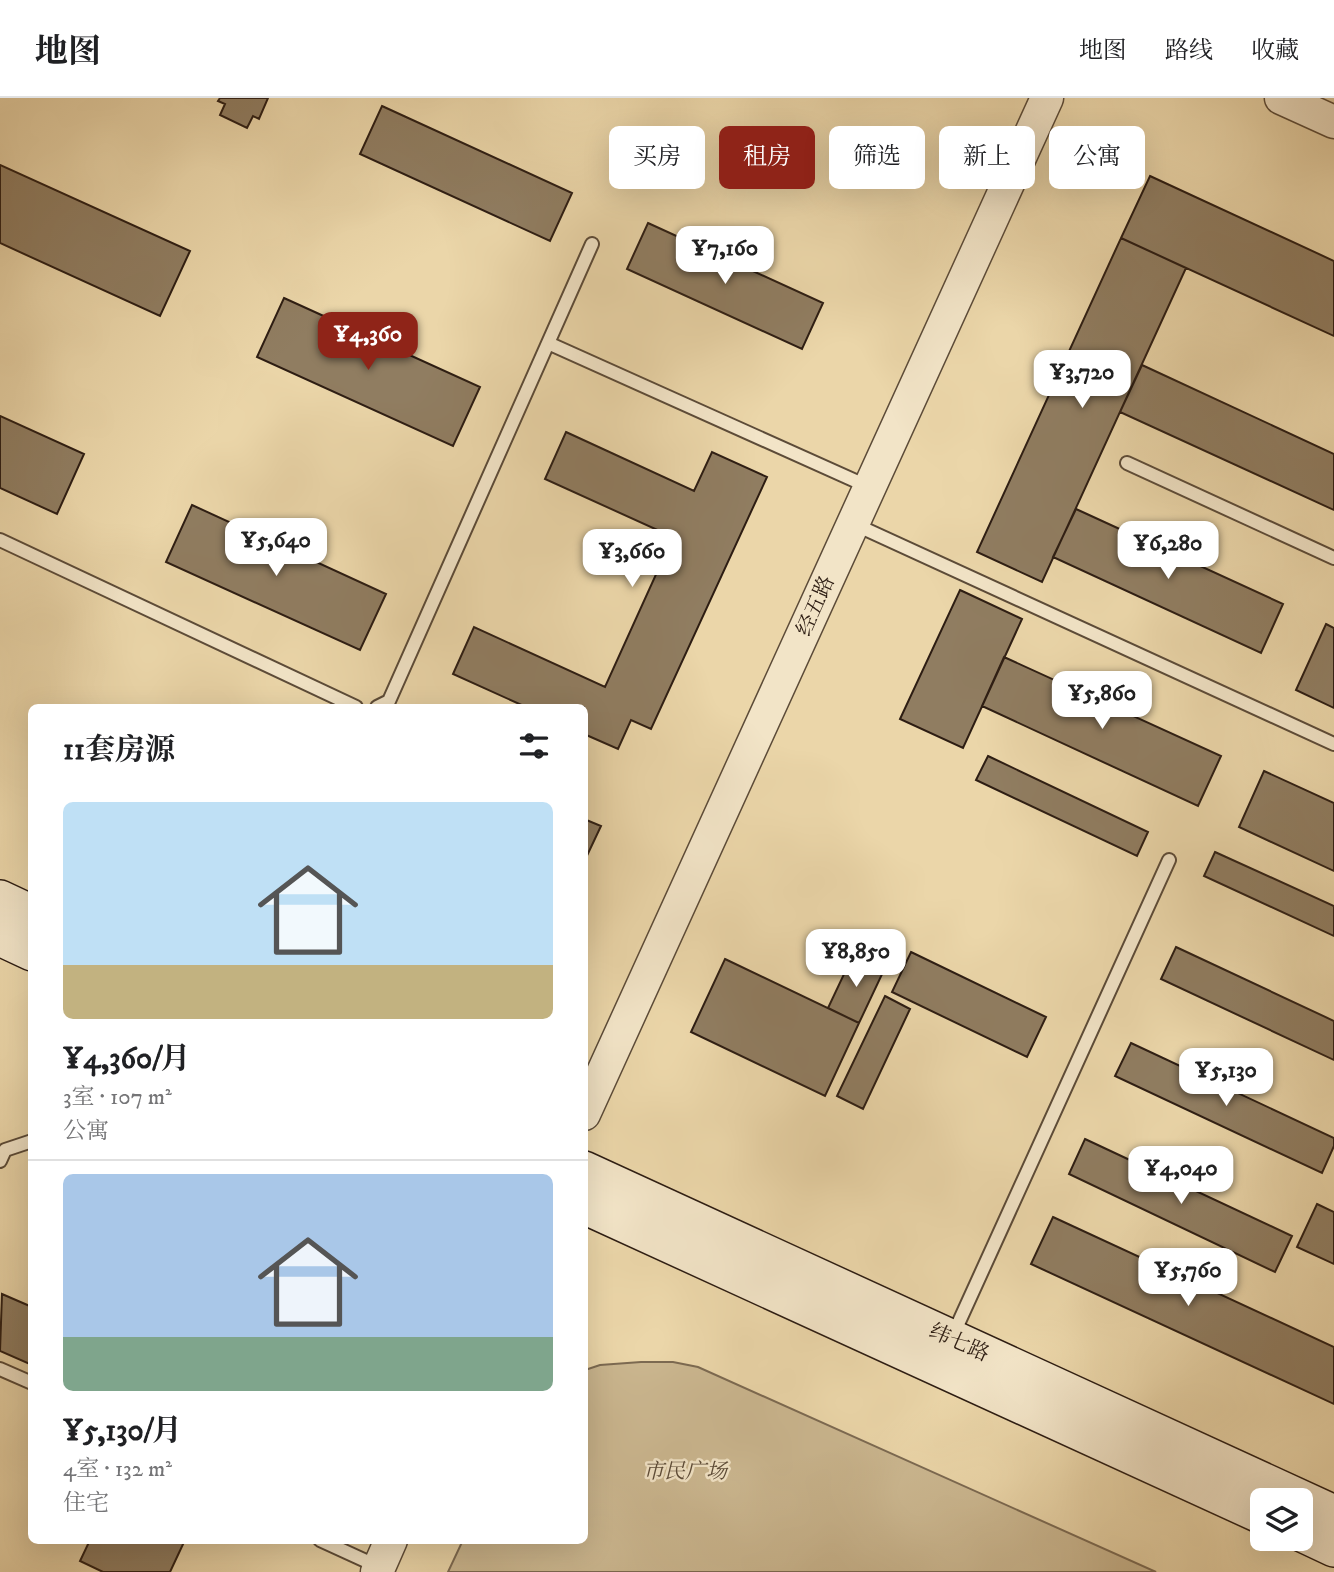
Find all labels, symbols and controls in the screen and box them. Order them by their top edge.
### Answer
text: 地图 [35,32,101,73]
text: 地图 [1079,36,1127,66]
text: 路线 [1165,36,1213,66]
text: 收藏 [1251,36,1299,66]
chip: 买房 [609,126,705,189]
chip: 租房 [719,126,815,189]
chip: 筛选 [829,126,925,189]
chip: 新上 [939,126,1035,189]
chip: 公寓 [1049,126,1145,189]
pin: ¥7,160 [668,226,782,286]
text: ¥7,160 [692,234,758,263]
pin: ¥4,360 [311,313,425,372]
text: ¥4,360 [334,320,402,349]
pin: ¥3,720 [1025,350,1139,410]
text: ¥3,720 [1050,358,1114,387]
pin: ¥5,640 [219,518,333,578]
pin: ¥6,280 [1111,522,1225,581]
text: ¥5,640 [241,526,311,555]
text: ¥6,280 [1134,529,1202,558]
pin: ¥3,660 [575,530,689,589]
text: ¥3,660 [599,537,665,566]
street label: 经五路 [791,572,841,640]
pin: ¥5,860 [1045,672,1159,731]
text: ¥5,860 [1068,679,1136,708]
icon: filters [515,727,553,765]
text: 11套房源 [63,732,175,769]
icon: home [245,847,371,973]
pin: ¥8,850 [799,930,913,989]
text: ¥8,850 [822,937,890,966]
text: ¥4,360/月 [63,1041,190,1078]
pin: ¥5,130 [1169,1048,1283,1108]
text: ¥5,130 [1195,1056,1257,1085]
text: 3室 · 107 m² [63,1083,172,1112]
text: 公寓 [63,1117,109,1146]
pin: ¥4,040 [1124,1146,1238,1206]
text: ¥4,040 [1144,1154,1218,1183]
icon: home [245,1219,371,1345]
pin: ¥5,760 [1131,1248,1245,1308]
text: ¥5,760 [1154,1256,1222,1285]
street label: 纬七路 [925,1318,993,1368]
text: ¥5,130/月 [63,1413,182,1450]
text: 4室 · 132 m² [63,1455,172,1484]
park label: 市民广场 [643,1459,729,1485]
map controls [1250,1488,1313,1551]
button: layers [1250,1488,1313,1551]
text: 住宅 [63,1489,109,1518]

